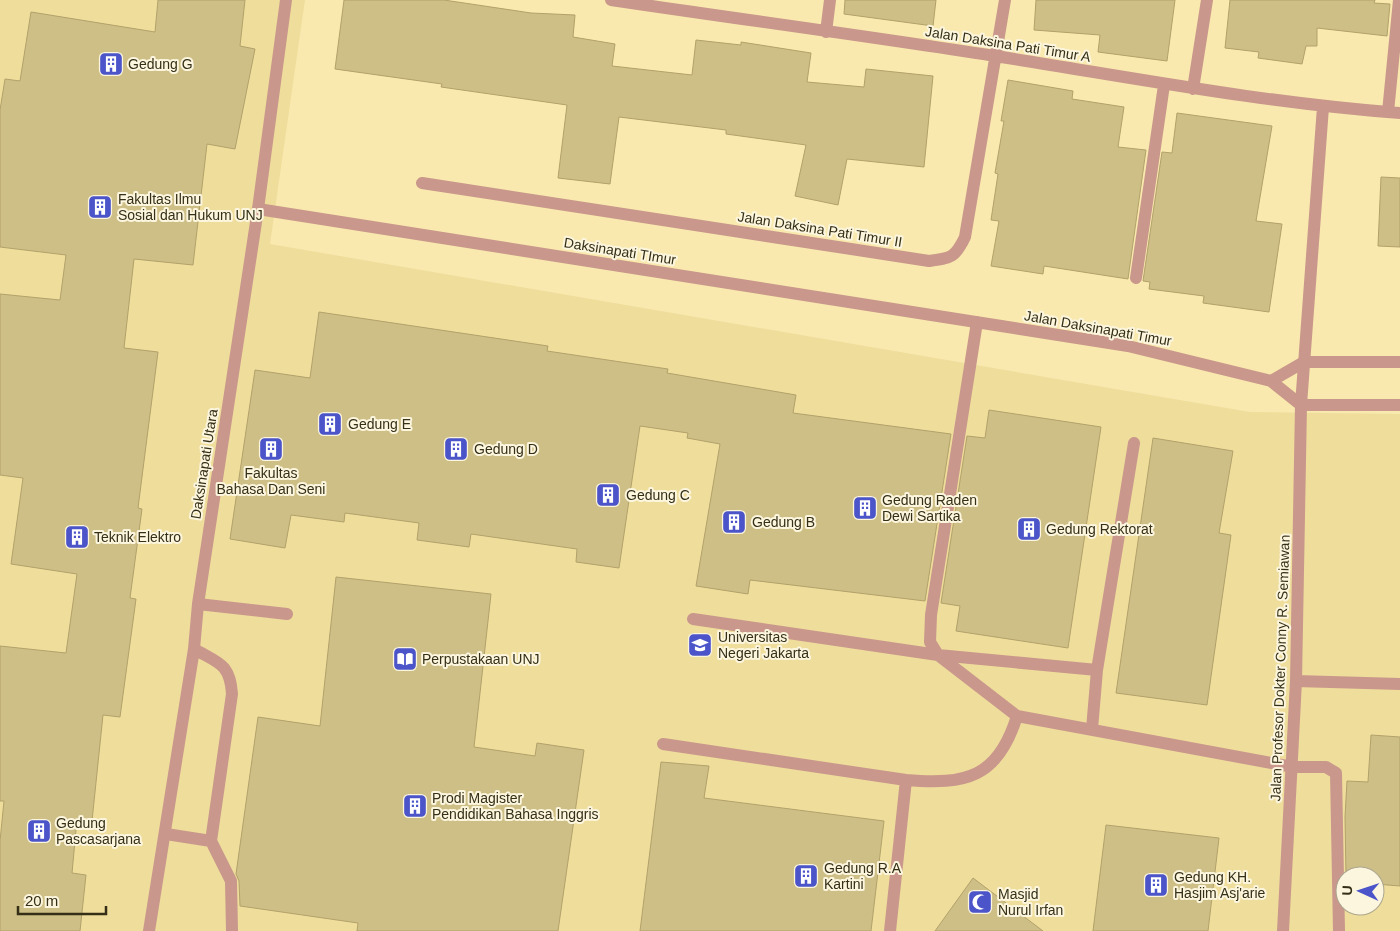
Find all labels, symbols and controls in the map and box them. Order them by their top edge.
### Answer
street label: Jalan Daksina Pati Timur A [924,23,1093,65]
building icon: Gedung G [98,51,124,77]
place label: Gedung G [128,56,193,72]
place label: Fakultas Ilmu Sosial dan Hukum UNJ [118,191,263,223]
building icon: Fakultas Ilmu Sosial dan Hukum UNJ [87,194,113,220]
street label: Jalan Daksina Pati Timur II [737,208,903,250]
street label: Daksinapati TImur [563,234,678,268]
street label: Jalan Daksinapati Timur [1023,307,1173,349]
street label: Daksinapati Utara [187,408,221,520]
building icon: Gedung E [317,411,343,437]
place label: Gedung E [348,416,411,432]
building icon: Fakultas Bahasa Dan Seni [258,436,284,462]
building icon: Gedung D [443,436,469,462]
place label: Gedung D [474,441,538,457]
place label: Fakultas Bahasa Dan Seni [217,465,325,497]
building icon: Gedung C [595,482,621,508]
place label: Gedung C [626,487,690,503]
place label: Gedung Raden Dewi Sartika [882,492,977,524]
building icon: Gedung Raden Dewi Sartika [852,495,878,521]
building icon: Gedung B [721,509,747,535]
place label: Gedung B [752,514,815,530]
building icon: Gedung Rektorat [1016,516,1042,542]
place label: Gedung Rektorat [1046,521,1153,537]
building icon: Teknik Elektro [64,524,90,550]
place label: Teknik Elektro [94,529,181,545]
street label: Jalan Profesor Dokter Conny R. Semiawan [1267,534,1293,802]
place label: Universitas Negeri Jakarta [718,629,809,661]
school or university icon: Universitas Negeri Jakarta [687,632,713,658]
library icon: Perpustakaan UNJ [392,646,418,672]
place label: Perpustakaan UNJ [422,651,540,667]
place label: Prodi Magister Pendidikan Bahasa Inggris [432,790,599,822]
building icon: Prodi Magister Pendidikan Bahasa Inggris [402,793,428,819]
place label: Gedung Pascasarjana [56,815,141,847]
building icon: Gedung Pascasarjana [26,818,52,844]
place label: Gedung R.A Kartini [824,860,902,892]
building icon: Gedung R.A Kartini [793,863,819,889]
north arrow [1335,866,1385,916]
place label: Gedung KH. Hasjim Asj'arie [1174,869,1266,901]
building icon: Gedung KH. Hasjim Asj'arie [1143,872,1169,898]
scale bar [18,884,105,916]
text: U [1339,885,1355,896]
place label: Masjid Nurul Irfan [998,886,1063,918]
mosque icon: Masjid Nurul Irfan [967,889,993,915]
text: 20 m [25,892,58,909]

